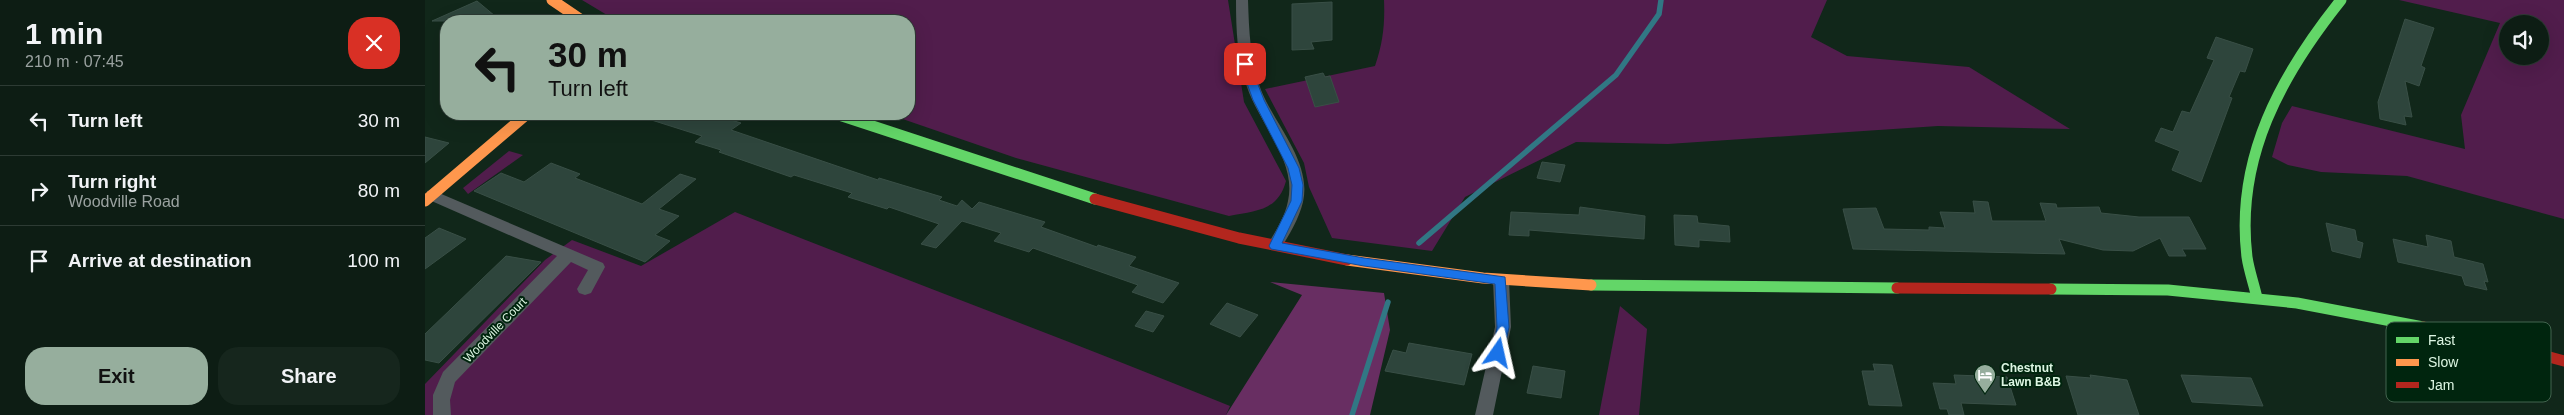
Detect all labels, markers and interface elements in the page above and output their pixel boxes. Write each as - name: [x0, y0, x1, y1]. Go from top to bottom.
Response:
- map controls: [2499, 15, 2549, 65]
- button: sound: [2499, 15, 2549, 65]
- text: 1 min: [25, 17, 103, 50]
- button: close: [348, 17, 400, 69]
- icon: left: [465, 35, 530, 100]
- text: 30 m: [548, 35, 628, 74]
- pin: [1224, 43, 1266, 85]
- icon: arrive: [1231, 50, 1259, 78]
- text: 210 m · 07:45: [25, 53, 124, 70]
- text: Turn left: [548, 76, 628, 101]
- icon: left: [25, 107, 53, 135]
- text: Turn left: [68, 110, 143, 131]
- text: 30 m: [358, 110, 400, 131]
- text: Turn right: [68, 171, 156, 192]
- icon: right: [25, 177, 53, 205]
- text: 80 m: [358, 180, 400, 201]
- text: Woodville Road: [68, 193, 180, 210]
- icon: arrive: [25, 247, 53, 275]
- text: Arrive at destination: [68, 250, 252, 271]
- text: 100 m: [347, 250, 400, 271]
- street label: Woodville Court: [461, 294, 530, 365]
- legend: [2386, 322, 2551, 402]
- position arrow: [1471, 326, 1523, 378]
- text: Fast: [2428, 332, 2455, 348]
- button: Exit: [25, 347, 208, 405]
- button: Share: [218, 347, 400, 405]
- text: Slow: [2428, 354, 2459, 370]
- place label: Chestnut Lawn B&B: [2001, 361, 2061, 389]
- hotel icon: Chestnut Lawn B&B: [1973, 363, 1997, 394]
- text: Jam: [2428, 377, 2454, 393]

